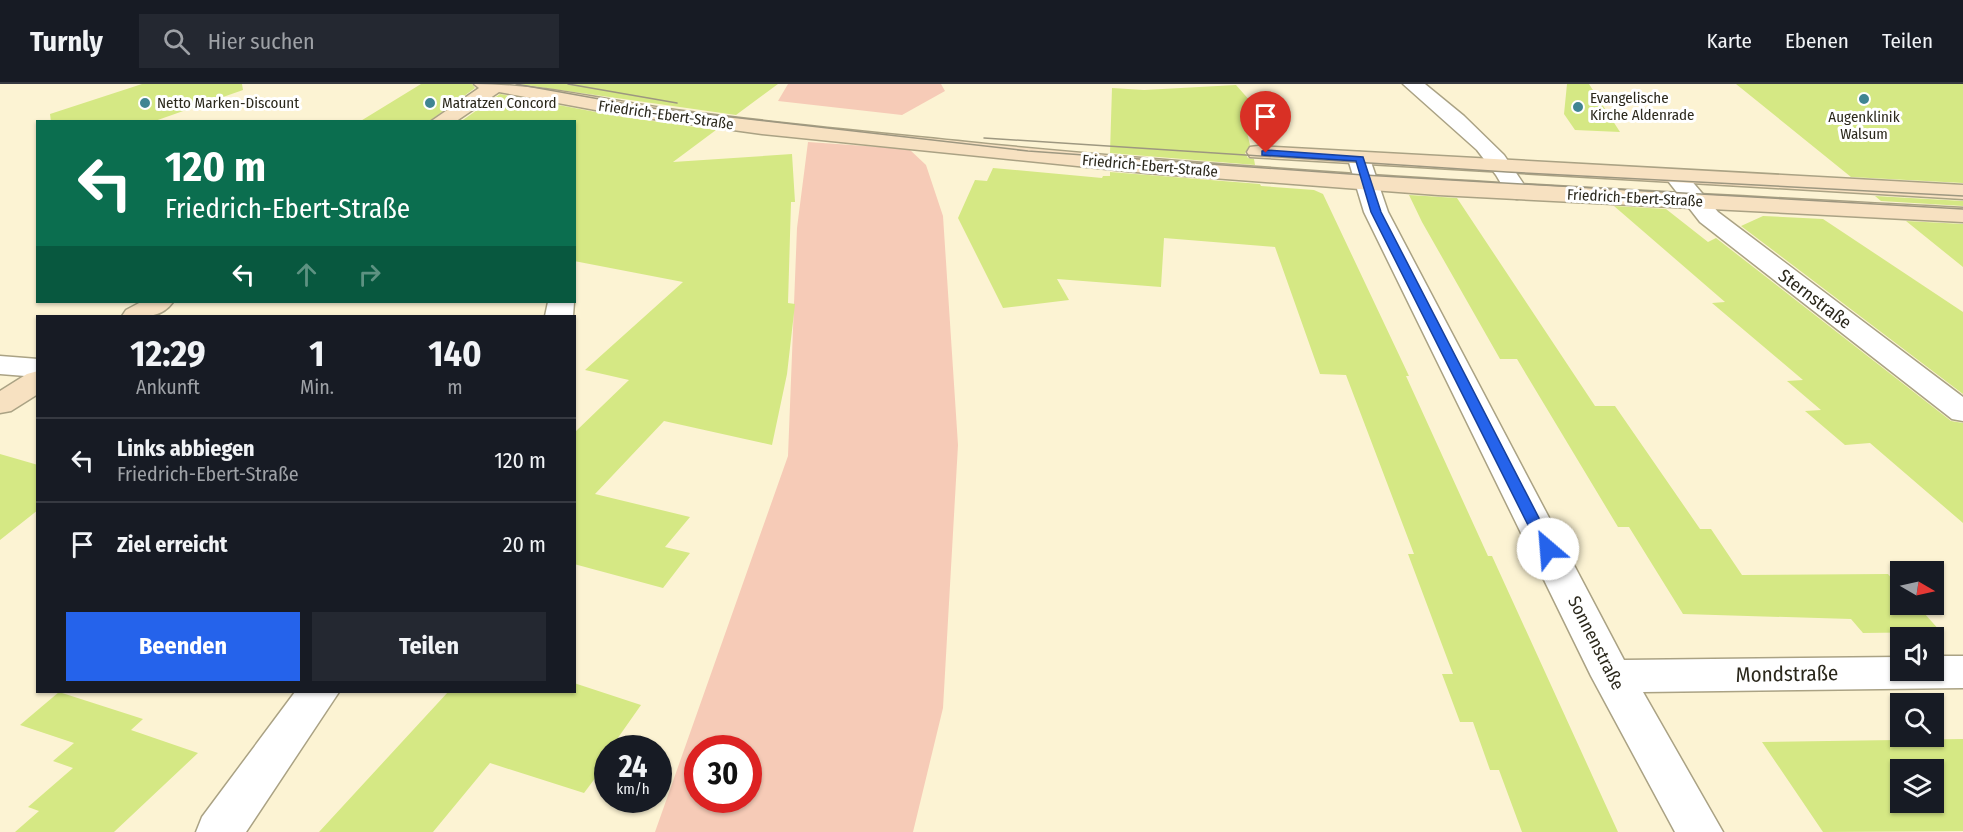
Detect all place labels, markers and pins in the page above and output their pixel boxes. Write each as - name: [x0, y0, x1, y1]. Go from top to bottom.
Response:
- place label: Evangelische Kirche Aldenrade: [1590, 89, 1695, 124]
- pin: [1240, 91, 1291, 153]
- marker: Augenklinik Walsum: [1857, 92, 1871, 106]
- place label: Netto Marken-Discount: [157, 94, 299, 112]
- place label: Matratzen Concord: [442, 94, 557, 112]
- marker: Netto Marken-Discount: [138, 96, 152, 110]
- marker: Matratzen Concord: [423, 96, 437, 110]
- marker: Evangelische Kirche Aldenrade: [1571, 100, 1585, 114]
- place label: Augenklinik Walsum: [1828, 108, 1900, 143]

